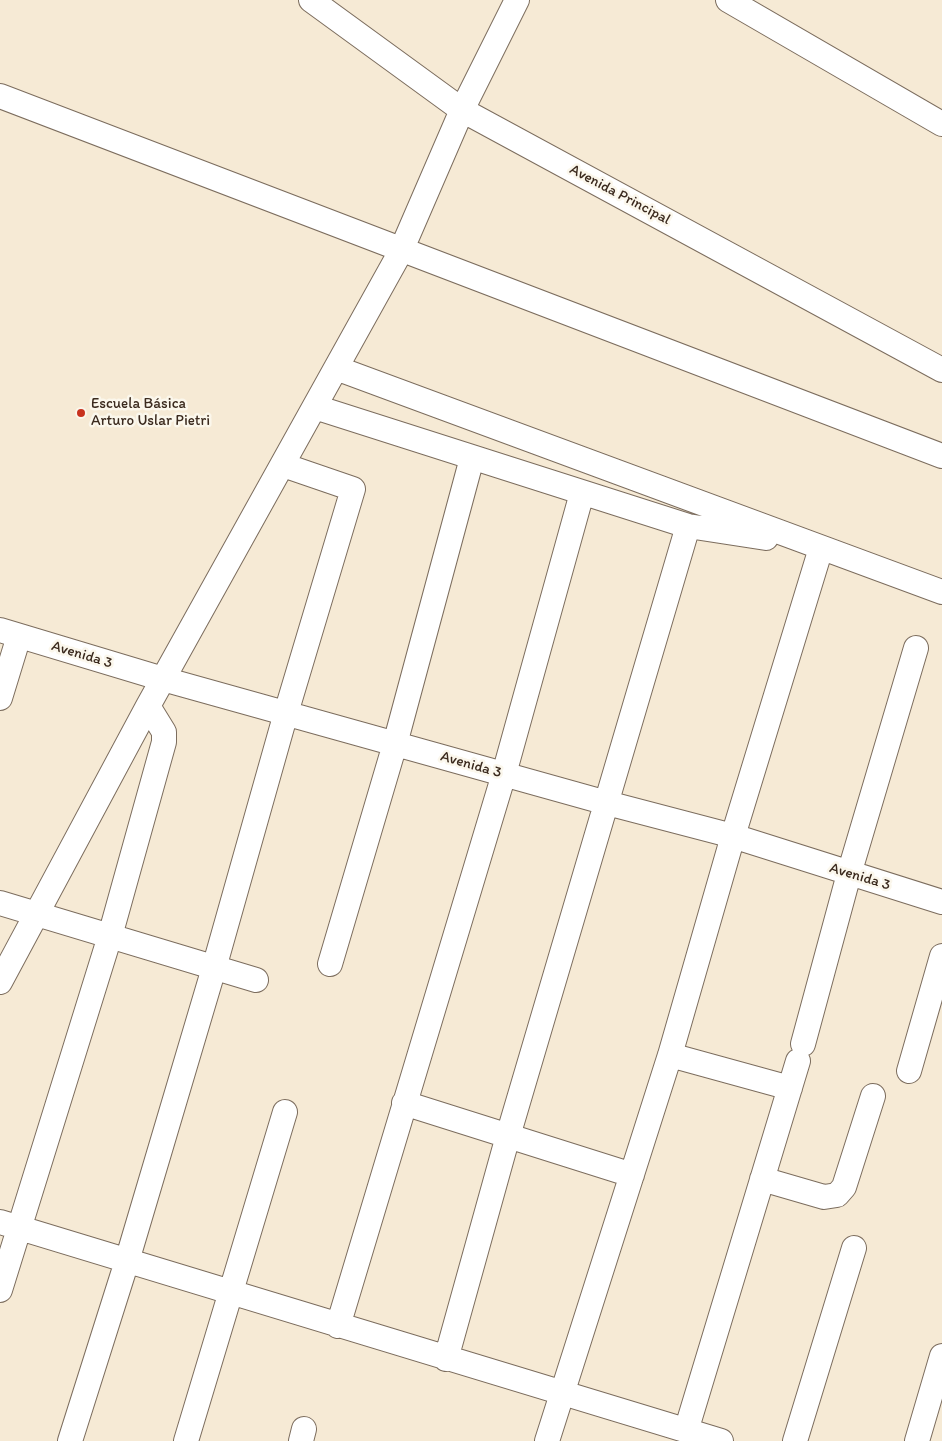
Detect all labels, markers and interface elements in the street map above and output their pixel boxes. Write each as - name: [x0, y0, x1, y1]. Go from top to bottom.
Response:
- street label: Avenida Principal: [566, 161, 674, 229]
- place label: Escuela Básica Arturo Uslar Pietri: [91, 395, 210, 430]
- marker: Escuela Básica Arturo Uslar Pietri: [75, 407, 87, 419]
- street label: Avenida 3: [49, 637, 115, 673]
- street label: Avenida 3: [438, 748, 504, 782]
- street label: Avenida 3: [827, 859, 893, 895]

